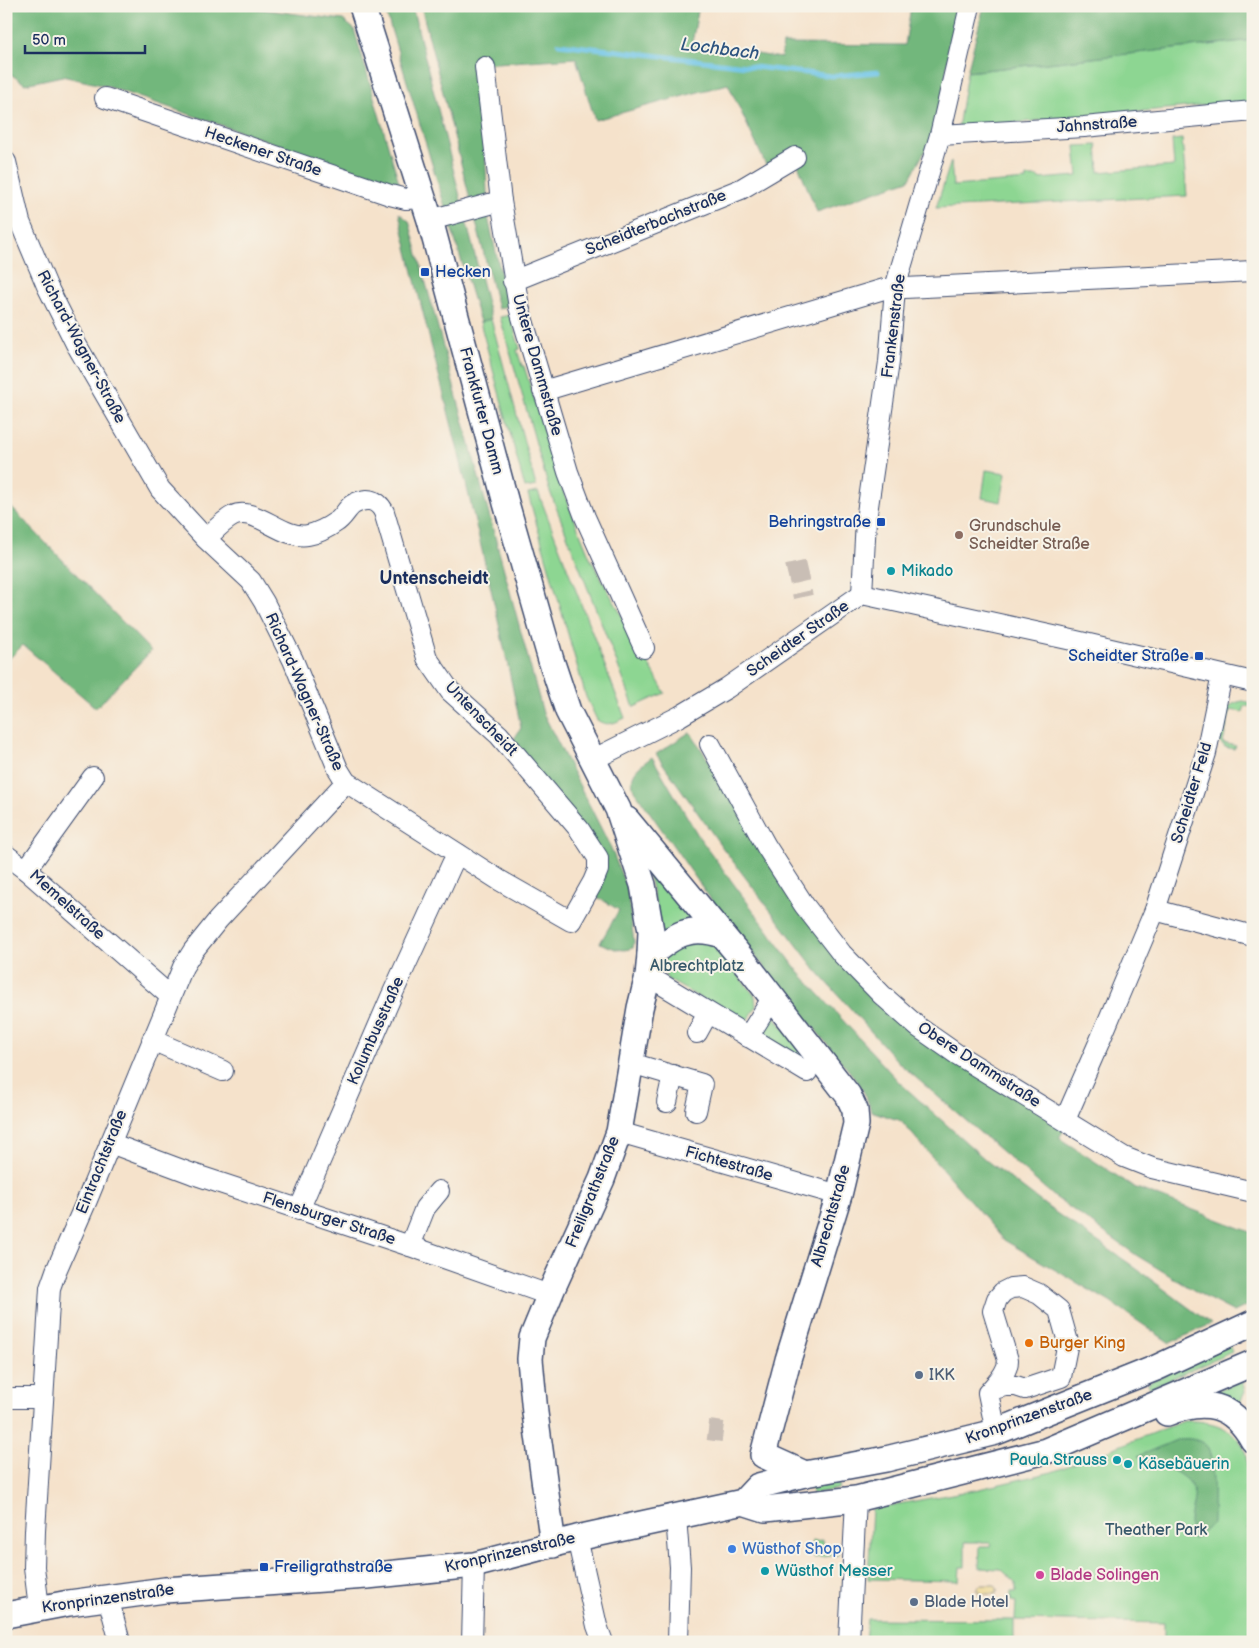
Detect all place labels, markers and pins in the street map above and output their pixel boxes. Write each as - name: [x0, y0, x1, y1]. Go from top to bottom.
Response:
- place label: Hecken: [435, 263, 491, 282]
- marker: Hecken: [419, 266, 431, 278]
- place label: Behringstraße: [768, 513, 872, 532]
- marker: Behringstraße: [875, 516, 887, 528]
- place label: Grundschule Scheidter Straße: [969, 517, 1090, 554]
- marker: Grundschule Scheidter Straße: [953, 529, 965, 541]
- place label: Mikado: [901, 562, 953, 581]
- marker: Mikado: [885, 565, 897, 577]
- place label: Scheidter Straße: [1068, 647, 1190, 666]
- marker: Scheidter Straße: [1193, 650, 1205, 662]
- place label: Burger King: [1039, 1334, 1126, 1353]
- marker: Burger King: [1023, 1337, 1035, 1349]
- place label: IKK: [929, 1366, 955, 1385]
- marker: IKK: [913, 1369, 925, 1381]
- place label: Paula Strauss: [1009, 1451, 1107, 1470]
- marker: Paula Strauss: [1111, 1454, 1123, 1466]
- place label: Käsebäuerin: [1138, 1455, 1230, 1474]
- marker: Käsebäuerin: [1122, 1458, 1134, 1470]
- place label: Wüsthof Shop: [742, 1540, 842, 1559]
- marker: Wüsthof Shop: [726, 1543, 738, 1555]
- place label: Freiligrathstraße: [274, 1558, 393, 1577]
- marker: Freiligrathstraße: [258, 1561, 270, 1573]
- place label: Wüsthof Messer: [775, 1562, 893, 1581]
- marker: Wüsthof Messer: [759, 1565, 771, 1577]
- place label: Blade Solingen: [1050, 1566, 1159, 1585]
- marker: Blade Solingen: [1034, 1569, 1046, 1581]
- place label: Blade Hotel: [924, 1593, 1009, 1612]
- marker: Blade Hotel: [908, 1596, 920, 1608]

